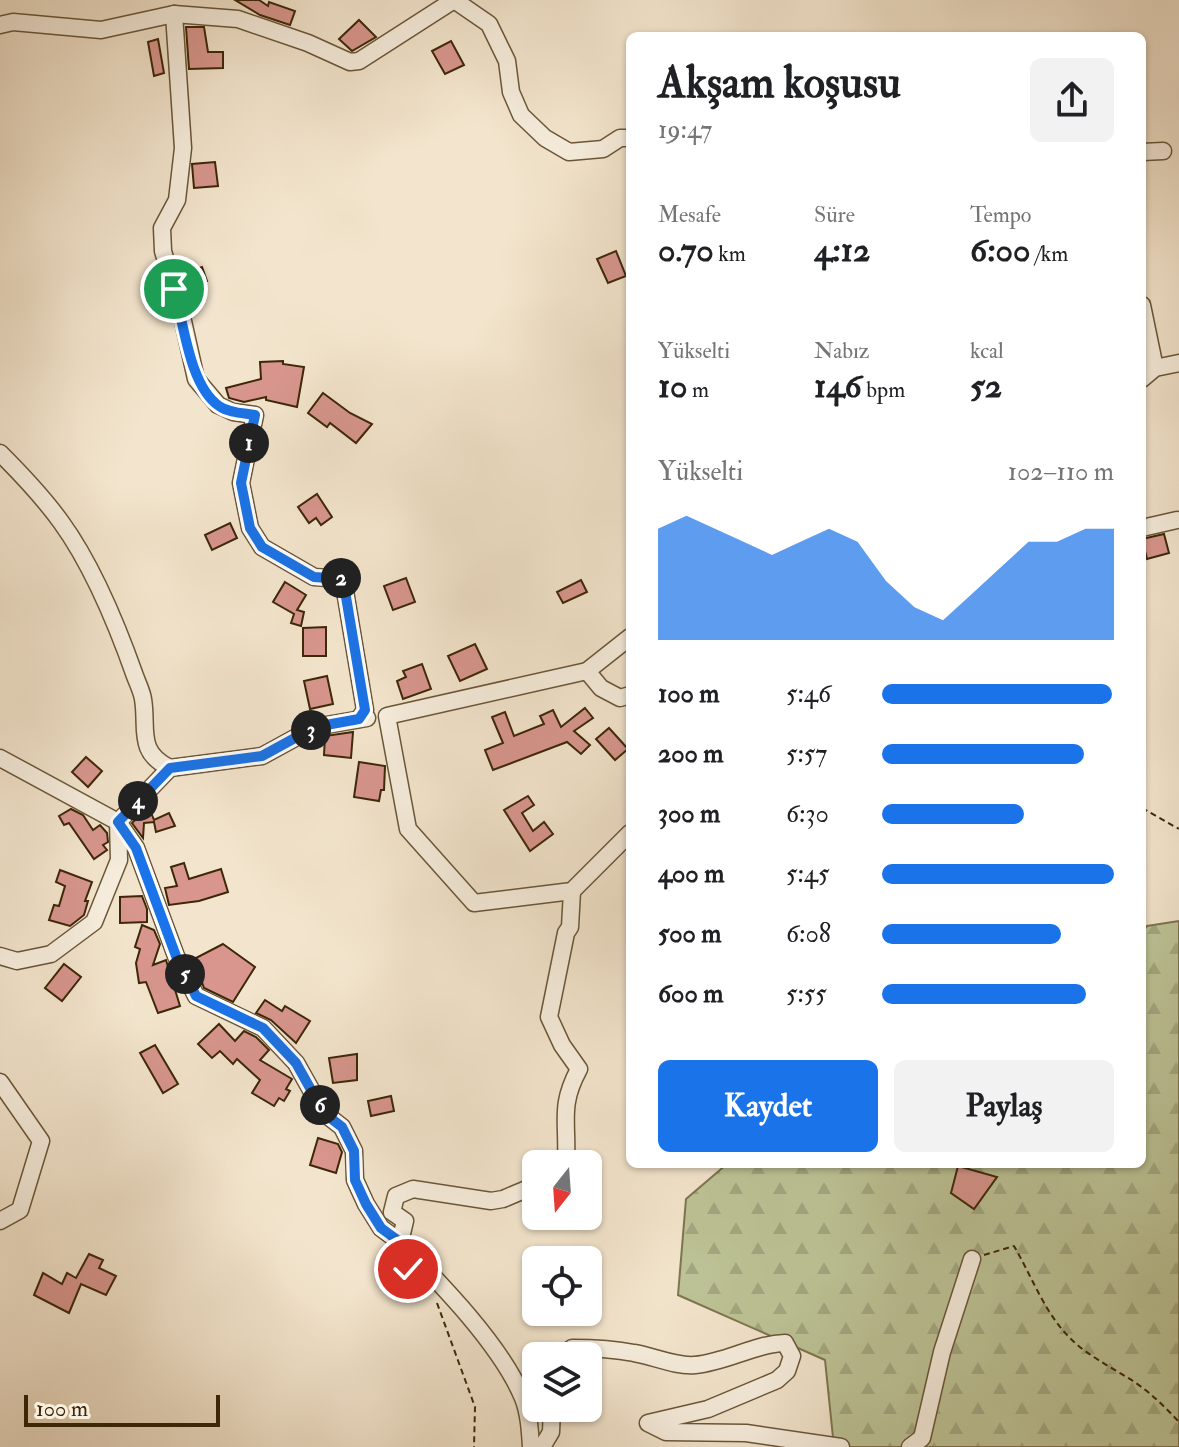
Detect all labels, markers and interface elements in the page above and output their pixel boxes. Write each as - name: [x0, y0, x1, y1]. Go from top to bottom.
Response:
- text: Akşam koşusu: [658, 56, 901, 111]
- button: share: [1030, 58, 1114, 142]
- text: 19:47: [658, 114, 712, 146]
- text: Mesafe: [658, 201, 721, 229]
- text: Süre: [814, 201, 855, 229]
- text: Tempo: [970, 201, 1031, 229]
- text: 0.70: [658, 229, 714, 272]
- text: 4:12: [814, 229, 870, 272]
- text: 6:00: [970, 229, 1030, 272]
- text: km: [714, 240, 746, 268]
- text: /km: [1030, 240, 1068, 268]
- pin: [140, 255, 208, 323]
- icon: arrive: [152, 267, 196, 311]
- text: Yükselti: [658, 337, 730, 365]
- text: Nabız: [814, 337, 870, 365]
- text: kcal: [970, 337, 1004, 365]
- text: 10: [658, 365, 687, 408]
- text: 146: [814, 365, 862, 408]
- text: 52: [970, 365, 1002, 408]
- text: m: [687, 376, 709, 404]
- text: bpm: [862, 376, 905, 404]
- pin: 1: [229, 423, 269, 463]
- text: 1: [245, 429, 253, 457]
- text: Yükselti: [658, 456, 743, 488]
- text: 102–110 m: [1008, 456, 1114, 488]
- pin: 2: [321, 558, 361, 598]
- text: 2: [335, 564, 347, 592]
- text: 100 m: [658, 678, 719, 710]
- text: 5:46: [786, 678, 831, 710]
- pin: 3: [291, 710, 331, 750]
- text: 3: [307, 716, 315, 744]
- text: 200 m: [658, 738, 723, 770]
- text: 5:57: [786, 738, 827, 770]
- pin: 4: [118, 781, 158, 821]
- text: 4: [132, 787, 144, 815]
- text: 300 m: [658, 798, 720, 830]
- text: 6:30: [786, 798, 829, 830]
- text: 400 m: [658, 858, 724, 890]
- text: 5:45: [786, 858, 829, 890]
- text: 500 m: [658, 918, 722, 950]
- text: 6:08: [786, 918, 831, 950]
- pin: 5: [165, 954, 205, 994]
- text: 5: [180, 960, 190, 988]
- text: 600 m: [658, 978, 723, 1010]
- text: 5:55: [786, 978, 827, 1010]
- button: Kaydet: [658, 1060, 878, 1152]
- button: Paylaş: [894, 1060, 1114, 1152]
- pin: 6: [300, 1085, 340, 1125]
- text: 6: [314, 1091, 326, 1119]
- north arrow: [522, 1150, 602, 1230]
- map controls: [522, 1150, 602, 1422]
- pin: [374, 1235, 442, 1303]
- button: locate: [522, 1246, 602, 1326]
- icon: check: [386, 1247, 430, 1291]
- button: layers: [522, 1342, 602, 1422]
- scale bar: [24, 1391, 220, 1427]
- text: 100 m: [36, 1395, 88, 1423]

